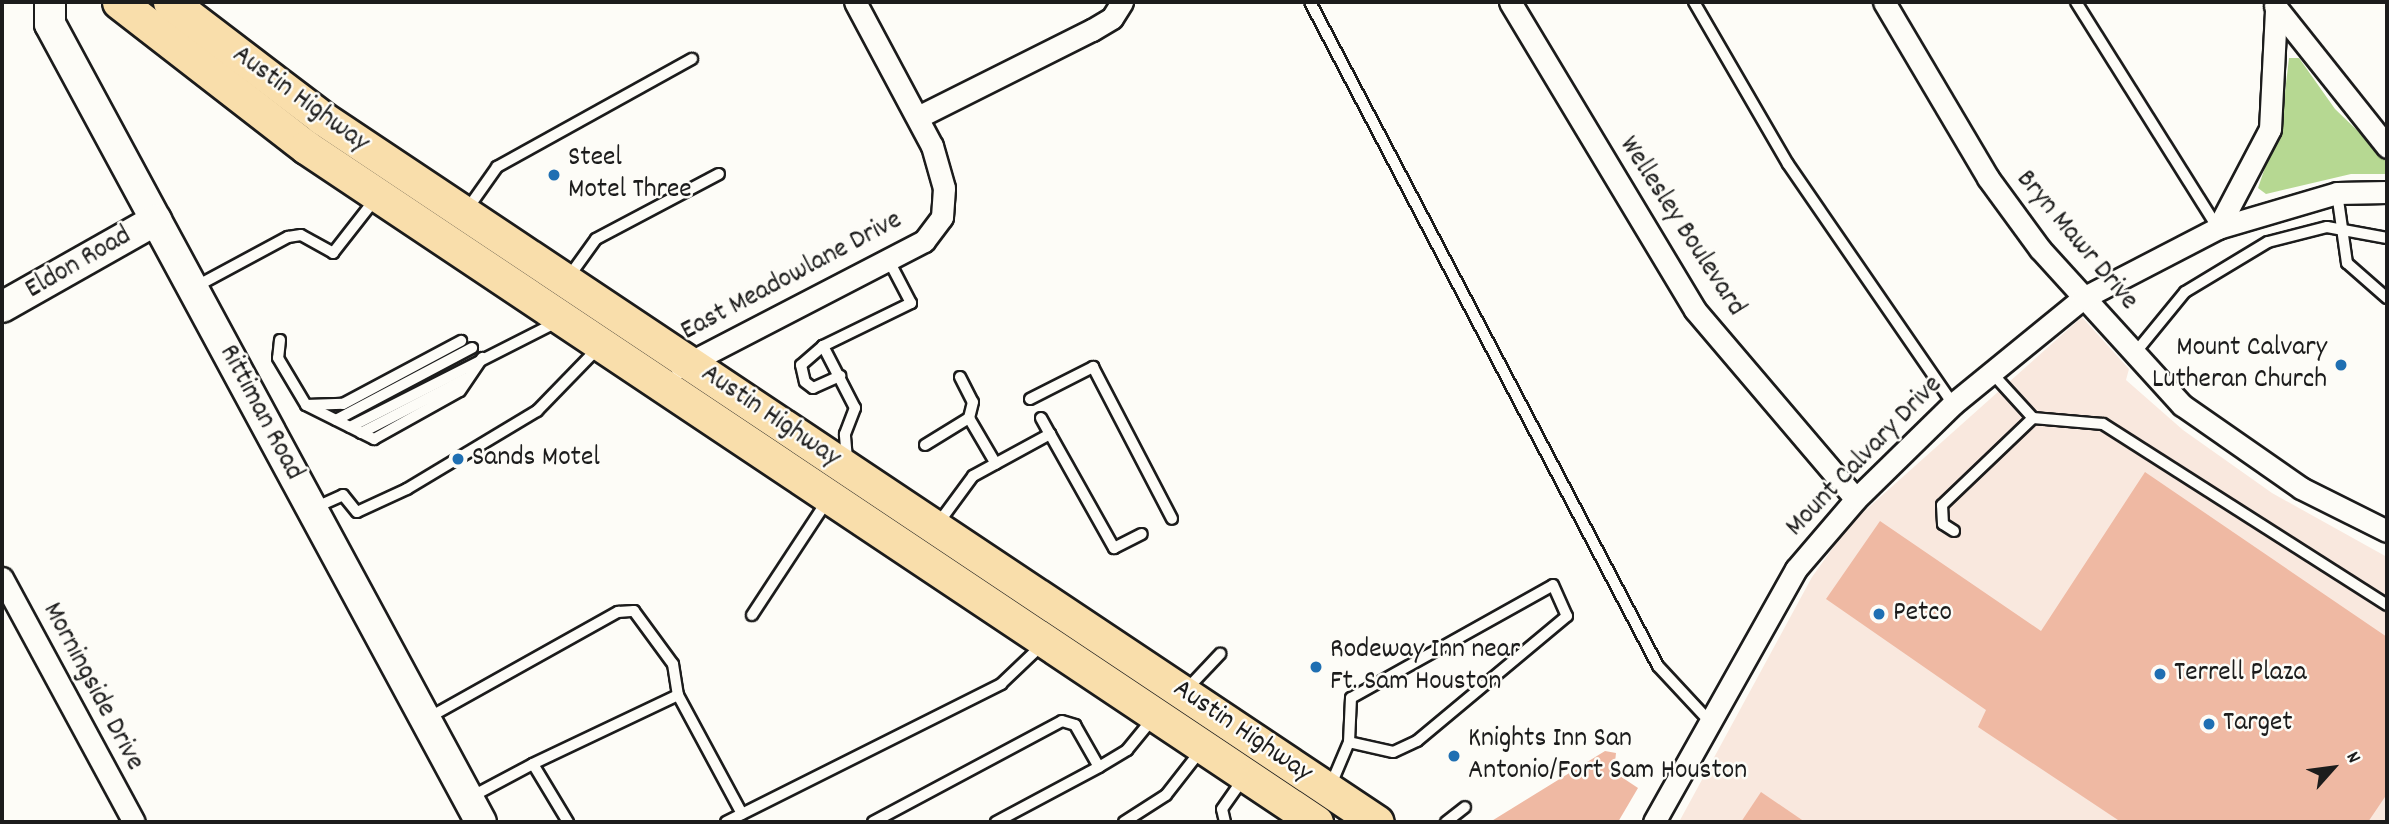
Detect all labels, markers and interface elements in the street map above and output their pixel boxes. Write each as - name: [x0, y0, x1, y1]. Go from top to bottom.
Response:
- street label: Austin Highway: [225, 39, 375, 161]
- street label: Wellesley Boulevard: [1610, 131, 1752, 323]
- place label: Steel Motel Three: [568, 142, 692, 208]
- street label: Bryn Mawr Drive: [2008, 164, 2144, 318]
- marker: Steel Motel Three: [546, 167, 562, 183]
- street label: East Meadowlane Drive: [676, 205, 908, 349]
- street label: Eldon Road: [20, 220, 138, 308]
- place label: Mount Calvary Lutheran Church: [2152, 332, 2327, 398]
- street label: Rittiman Road: [210, 339, 310, 487]
- marker: Mount Calvary Lutheran Church: [2333, 357, 2349, 373]
- street label: Austin Highway: [694, 358, 846, 476]
- street label: Mount Calvary Drive: [1780, 369, 1950, 545]
- place label: Sands Motel: [472, 442, 600, 476]
- marker: Sands Motel: [450, 451, 466, 467]
- street label: Morningside Drive: [34, 597, 150, 777]
- place label: Petco: [1893, 597, 1952, 631]
- marker: Petco: [1871, 606, 1887, 622]
- place label: Rodeway Inn near Ft. Sam Houston: [1330, 634, 1520, 700]
- place label: Terrell Plaza: [2174, 657, 2307, 691]
- marker: Rodeway Inn near Ft. Sam Houston: [1308, 659, 1324, 675]
- marker: Terrell Plaza: [2152, 666, 2168, 682]
- street label: Austin Highway: [1166, 673, 1318, 791]
- place label: Target: [2223, 707, 2293, 741]
- marker: Target: [2201, 716, 2217, 732]
- place label: Knights Inn San Antonio/Fort Sam Houston: [1468, 723, 1747, 789]
- north arrow: [2298, 733, 2368, 803]
- text: N: [2338, 747, 2366, 768]
- marker: Knights Inn San Antonio/Fort Sam Houston: [1446, 748, 1462, 764]

